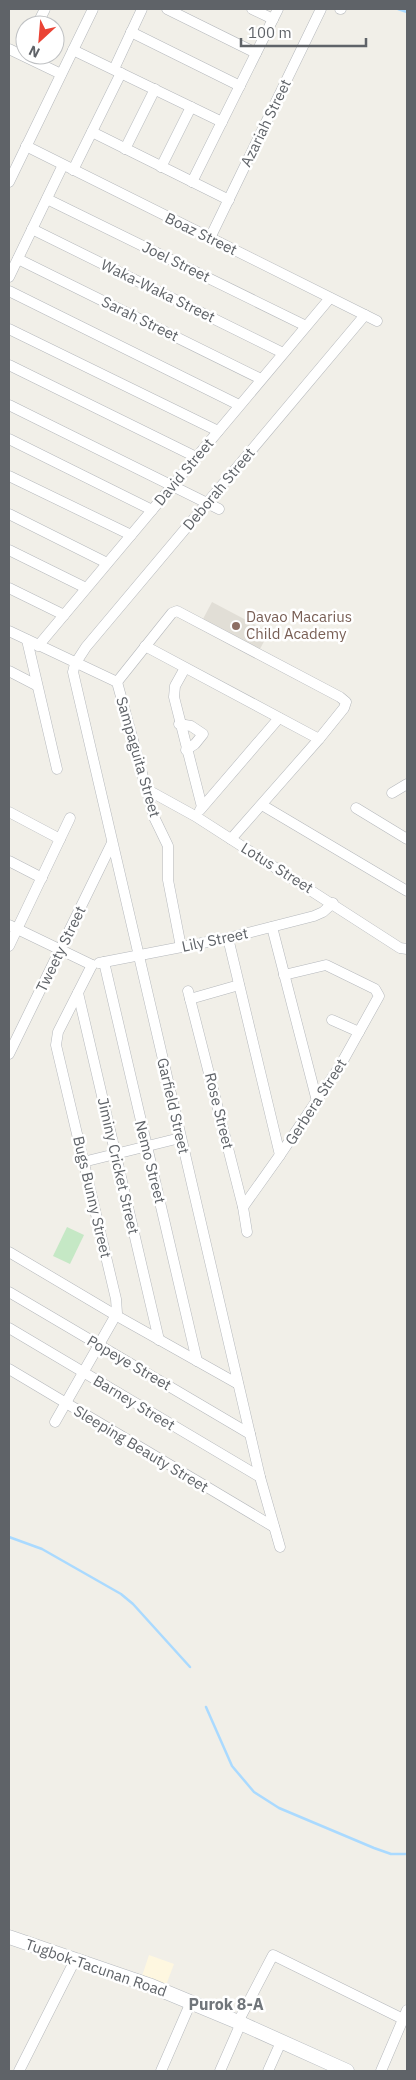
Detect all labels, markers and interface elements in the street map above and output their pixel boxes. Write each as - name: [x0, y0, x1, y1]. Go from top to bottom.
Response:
- north arrow: [15, 15, 65, 65]
- scale bar: [241, 15, 366, 47]
- text: 100 m: [248, 23, 292, 42]
- text: N: [26, 41, 43, 62]
- street label: Azariah Street: [236, 76, 295, 170]
- street label: Boaz Street: [162, 208, 240, 259]
- street label: Joel Street: [139, 237, 213, 286]
- street label: Waka-Waka Street: [98, 255, 218, 326]
- street label: Sarah Street: [99, 292, 182, 345]
- street label: David Street: [150, 434, 217, 509]
- street label: Deborah Street: [179, 443, 259, 534]
- place label: Davao Macarius Child Academy: [246, 607, 352, 643]
- marker: Davao Macarius Child Academy: [230, 620, 242, 632]
- street label: Sampaguita Street: [112, 694, 165, 819]
- street label: Lotus Street: [238, 838, 317, 897]
- street label: Tweety Street: [32, 903, 90, 995]
- street label: Lily Street: [180, 923, 250, 956]
- street label: Gerbera Street: [281, 1055, 351, 1149]
- street label: Garfield Street: [153, 1056, 194, 1156]
- street label: Rose Street: [201, 1071, 238, 1151]
- street label: Jiminy Cricket Street: [94, 1096, 143, 1236]
- street label: Nemo Street: [131, 1118, 170, 1205]
- street label: Bugs Bunny Street: [69, 1134, 116, 1260]
- street label: Popeye Street: [84, 1331, 175, 1394]
- street label: Barney Street: [90, 1371, 179, 1434]
- street label: Sleeping Beauty Street: [70, 1401, 212, 1496]
- street label: Tugbok-Tacunan Road: [23, 1934, 169, 2001]
- district label: Purok 8-A: [188, 1994, 264, 2014]

